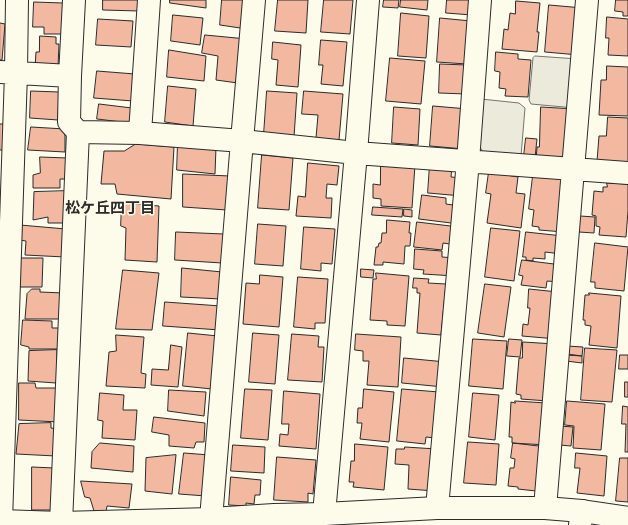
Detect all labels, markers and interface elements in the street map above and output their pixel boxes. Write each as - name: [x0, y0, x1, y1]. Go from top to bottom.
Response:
- district label: 松ケ丘四丁目: [65, 199, 155, 217]

